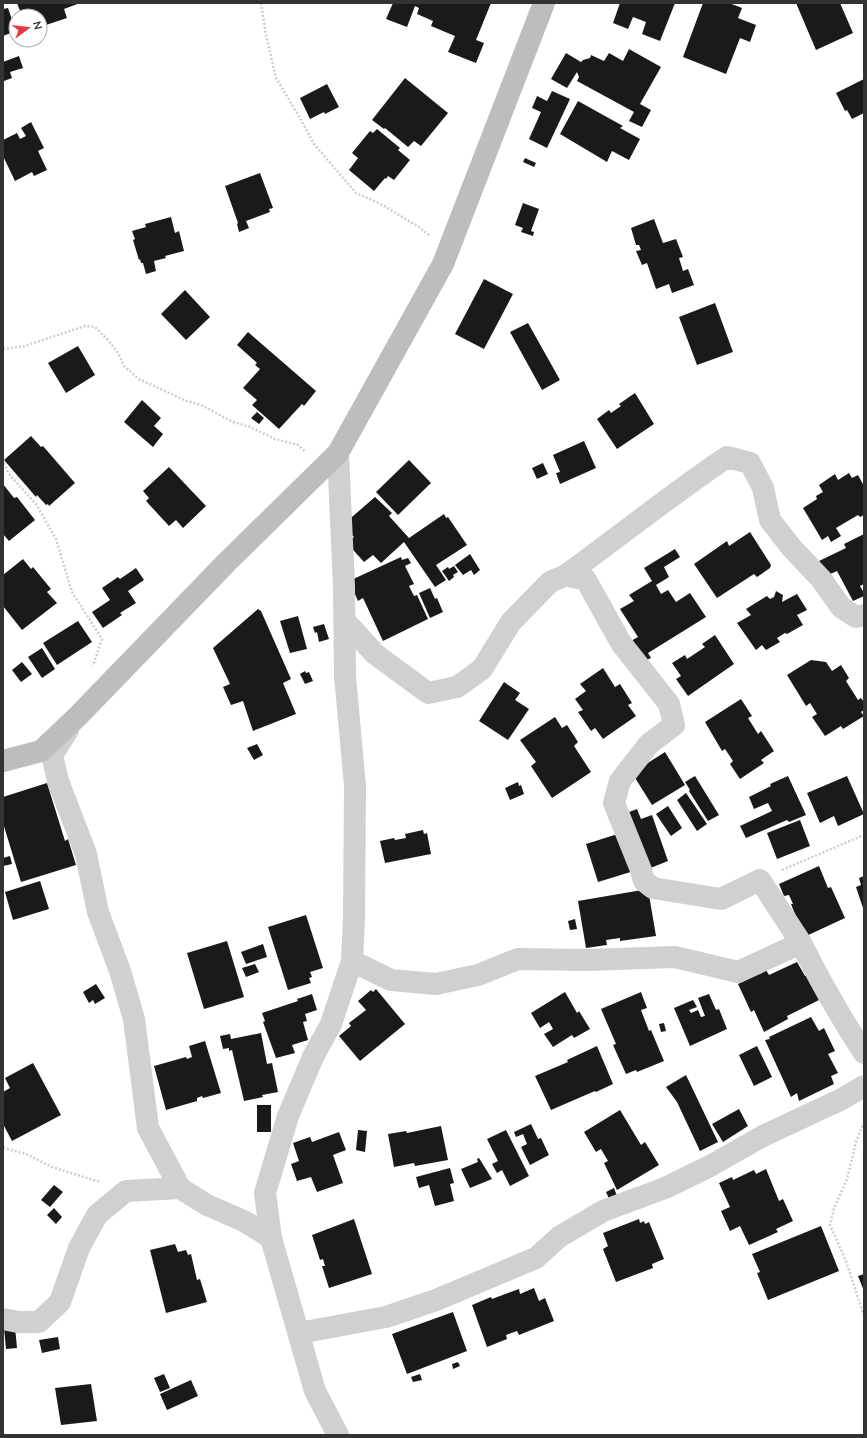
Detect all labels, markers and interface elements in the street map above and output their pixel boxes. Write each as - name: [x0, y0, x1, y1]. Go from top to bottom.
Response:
- north arrow: [8, 8, 48, 48]
- text: N: [29, 20, 45, 31]

